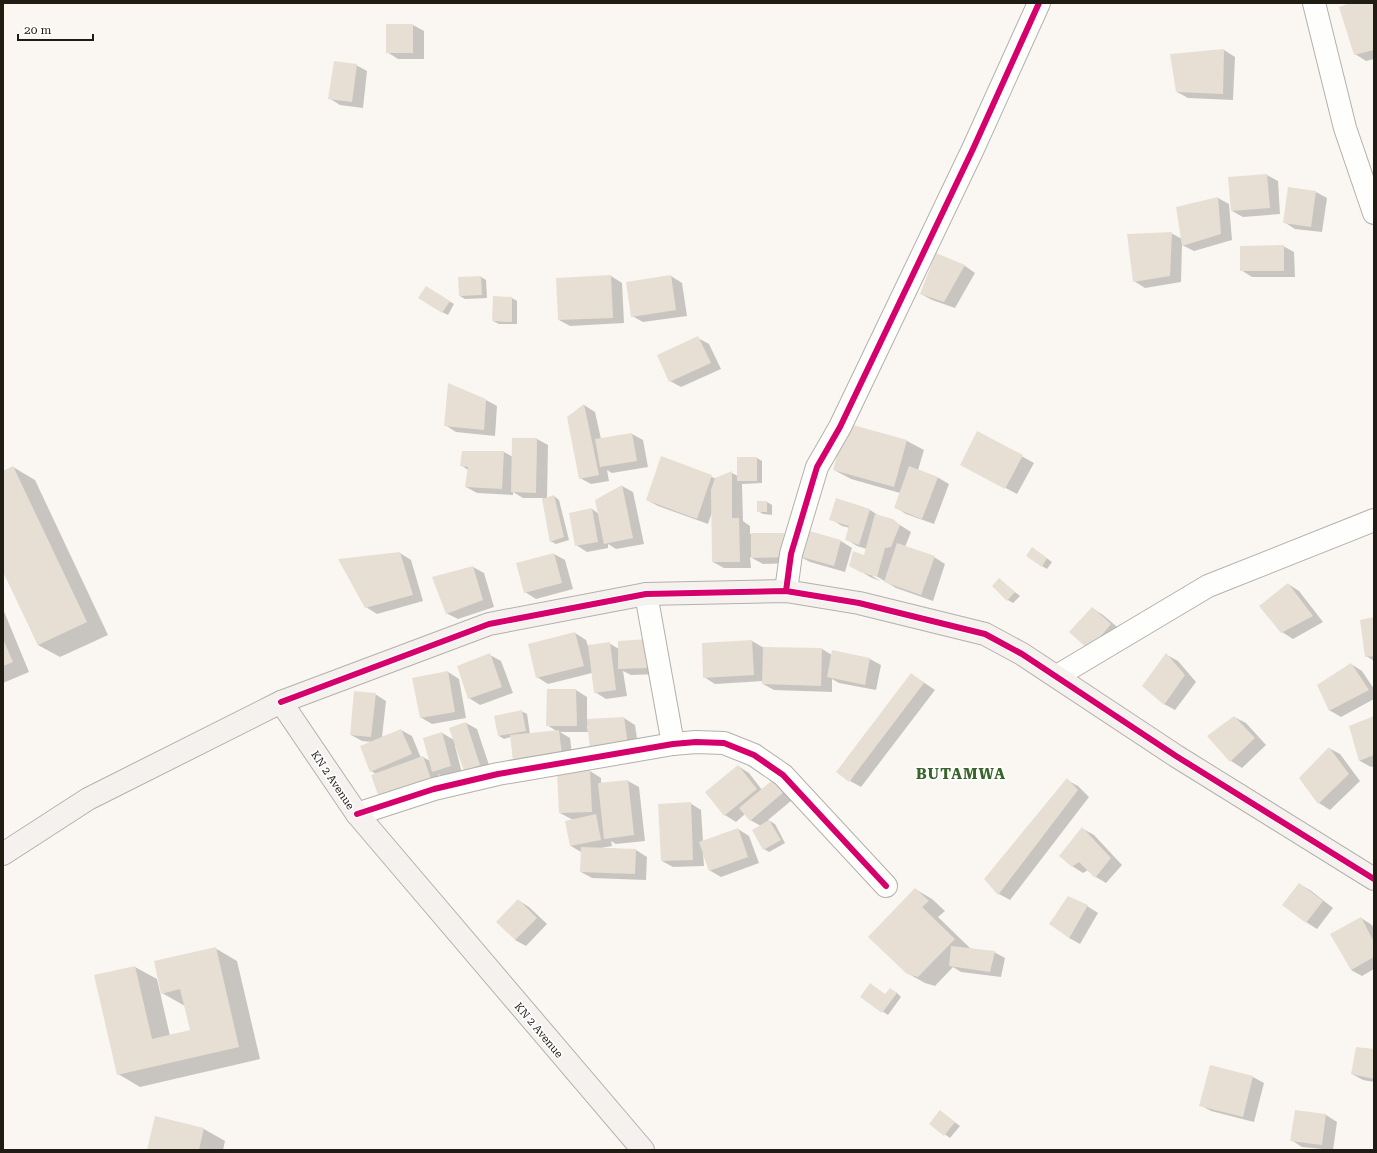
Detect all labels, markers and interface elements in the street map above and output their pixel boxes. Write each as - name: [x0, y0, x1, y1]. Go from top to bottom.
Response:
- scale bar: [18, 16, 93, 42]
- text: 20 m: [24, 23, 51, 37]
- street label: KN 2 Avenue: [308, 748, 357, 812]
- district label: BUTAMWA: [916, 765, 1006, 783]
- street label: KN 2 Avenue: [512, 1000, 565, 1061]

